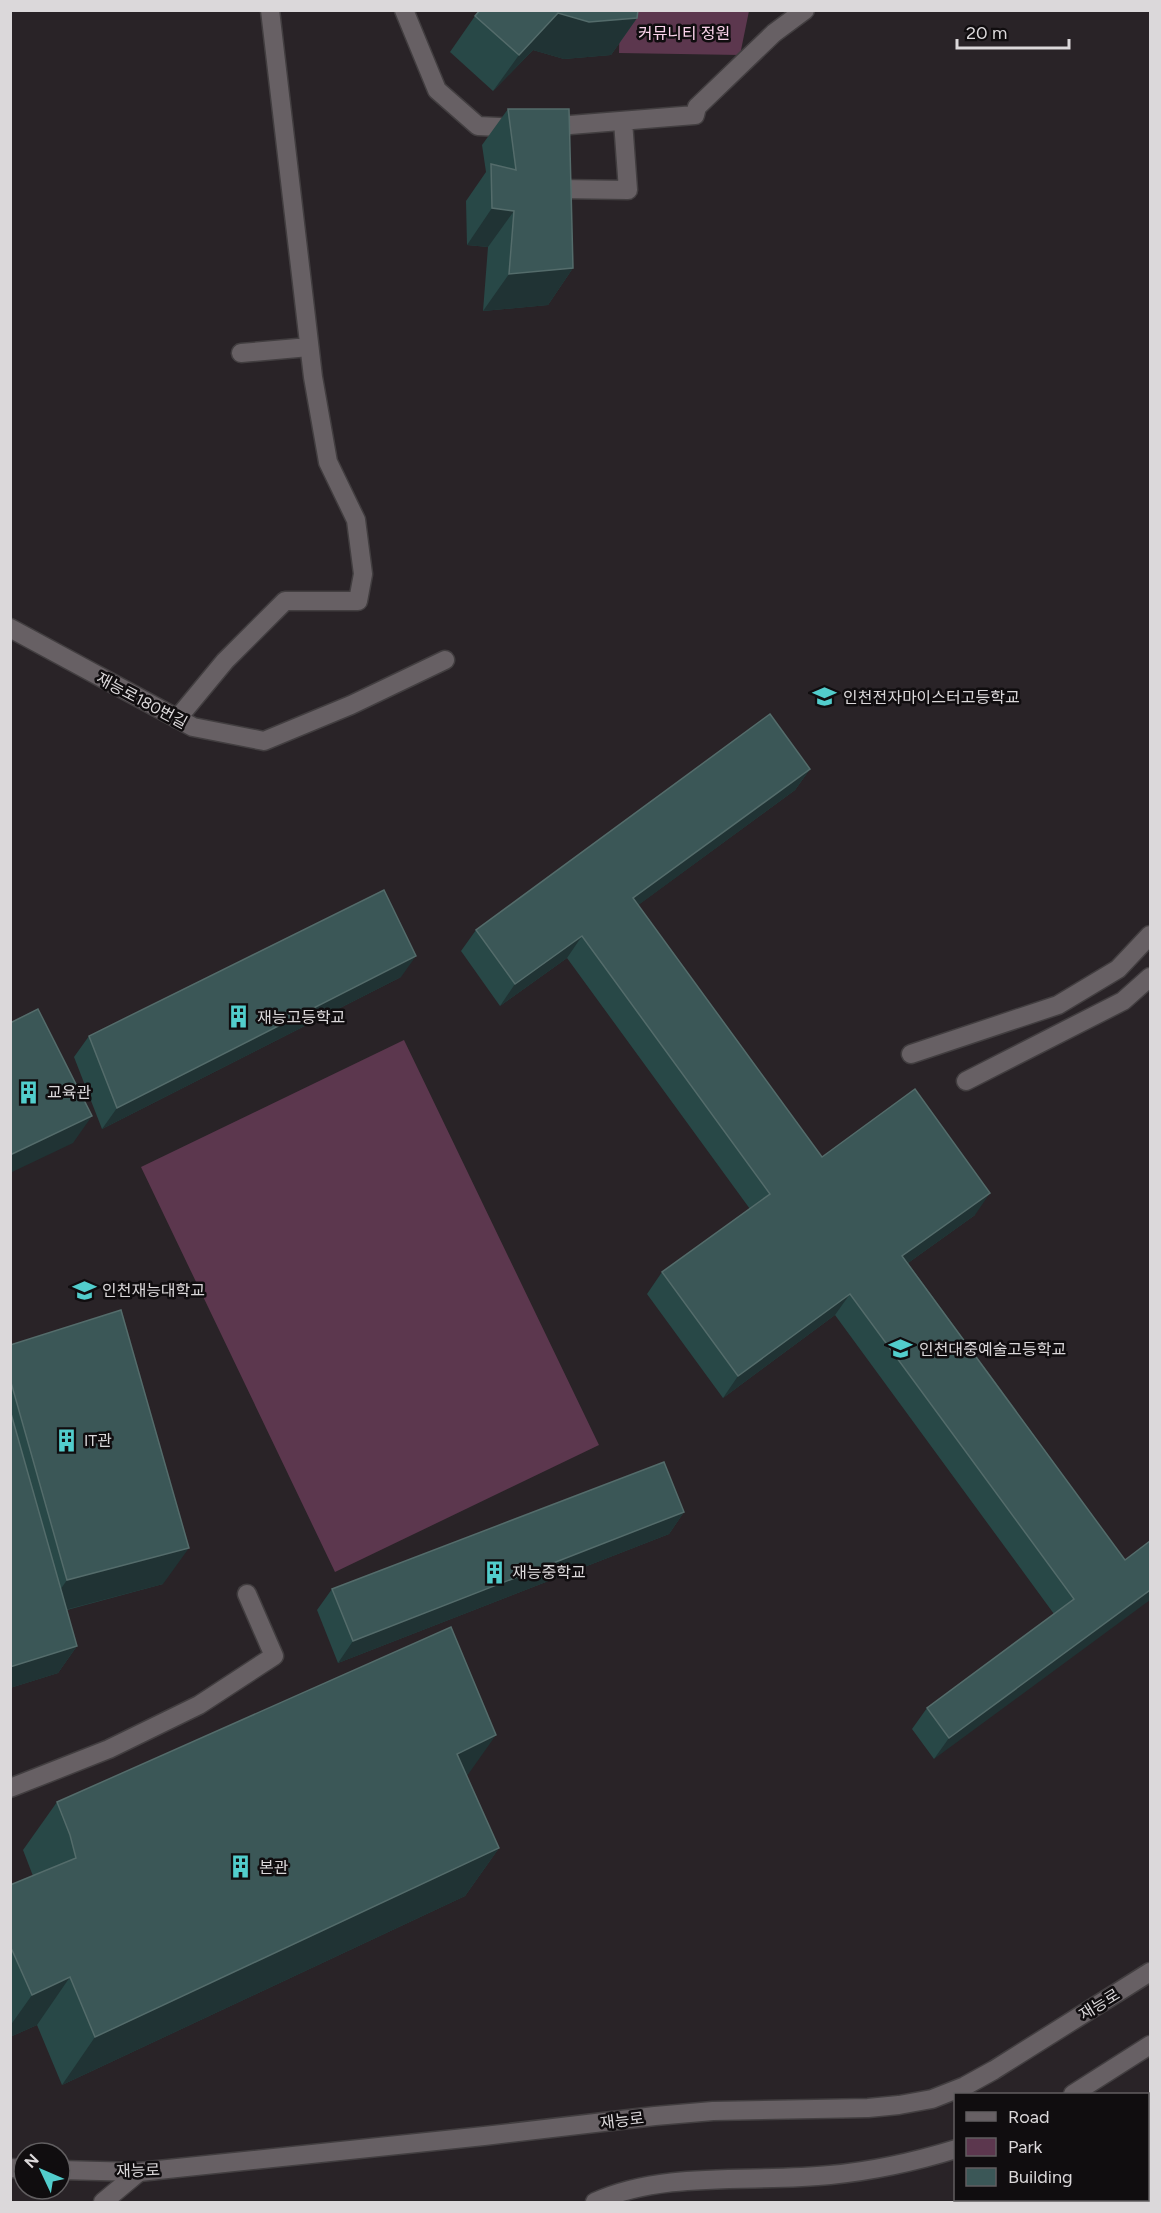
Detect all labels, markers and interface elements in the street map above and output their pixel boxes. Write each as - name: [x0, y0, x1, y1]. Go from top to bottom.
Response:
- scale bar: [957, 12, 1070, 50]
- text: 20 m: [966, 22, 1007, 44]
- park label: 커뮤니티 정원: [638, 24, 730, 43]
- street label: 재능로180번길: [93, 669, 191, 732]
- school or university icon: 인천전자마이스터고등학교: [812, 684, 838, 710]
- place label: 인천전자마이스터고등학교: [843, 688, 1020, 707]
- building icon: 재능고등학교: [226, 1004, 252, 1030]
- place label: 재능고등학교: [257, 1008, 345, 1027]
- building icon: 교육관: [16, 1079, 42, 1105]
- place label: 교육관: [47, 1083, 91, 1102]
- school or university icon: 인천재능대학교: [71, 1277, 97, 1303]
- place label: 인천재능대학교: [102, 1281, 205, 1300]
- school or university icon: 인천대중예술고등학교: [888, 1336, 914, 1362]
- place label: 인천대중예술고등학교: [919, 1340, 1066, 1359]
- building icon: IT관: [53, 1427, 79, 1453]
- place label: IT관: [84, 1431, 112, 1450]
- building icon: 재능중학교: [481, 1559, 507, 1585]
- place label: 재능중학교: [512, 1563, 586, 1582]
- building icon: 본관: [228, 1854, 254, 1880]
- place label: 본관: [259, 1858, 289, 1877]
- street label: 재능로: [1076, 1985, 1123, 2024]
- legend: [954, 2093, 1149, 2201]
- text: Road: [1008, 2106, 1049, 2128]
- street label: 재능로: [599, 2108, 645, 2133]
- text: Park: [1008, 2136, 1043, 2158]
- north arrow: [12, 2141, 72, 2201]
- text: N: [20, 2150, 43, 2172]
- street label: 재능로: [116, 2160, 161, 2181]
- text: Building: [1008, 2166, 1073, 2188]

